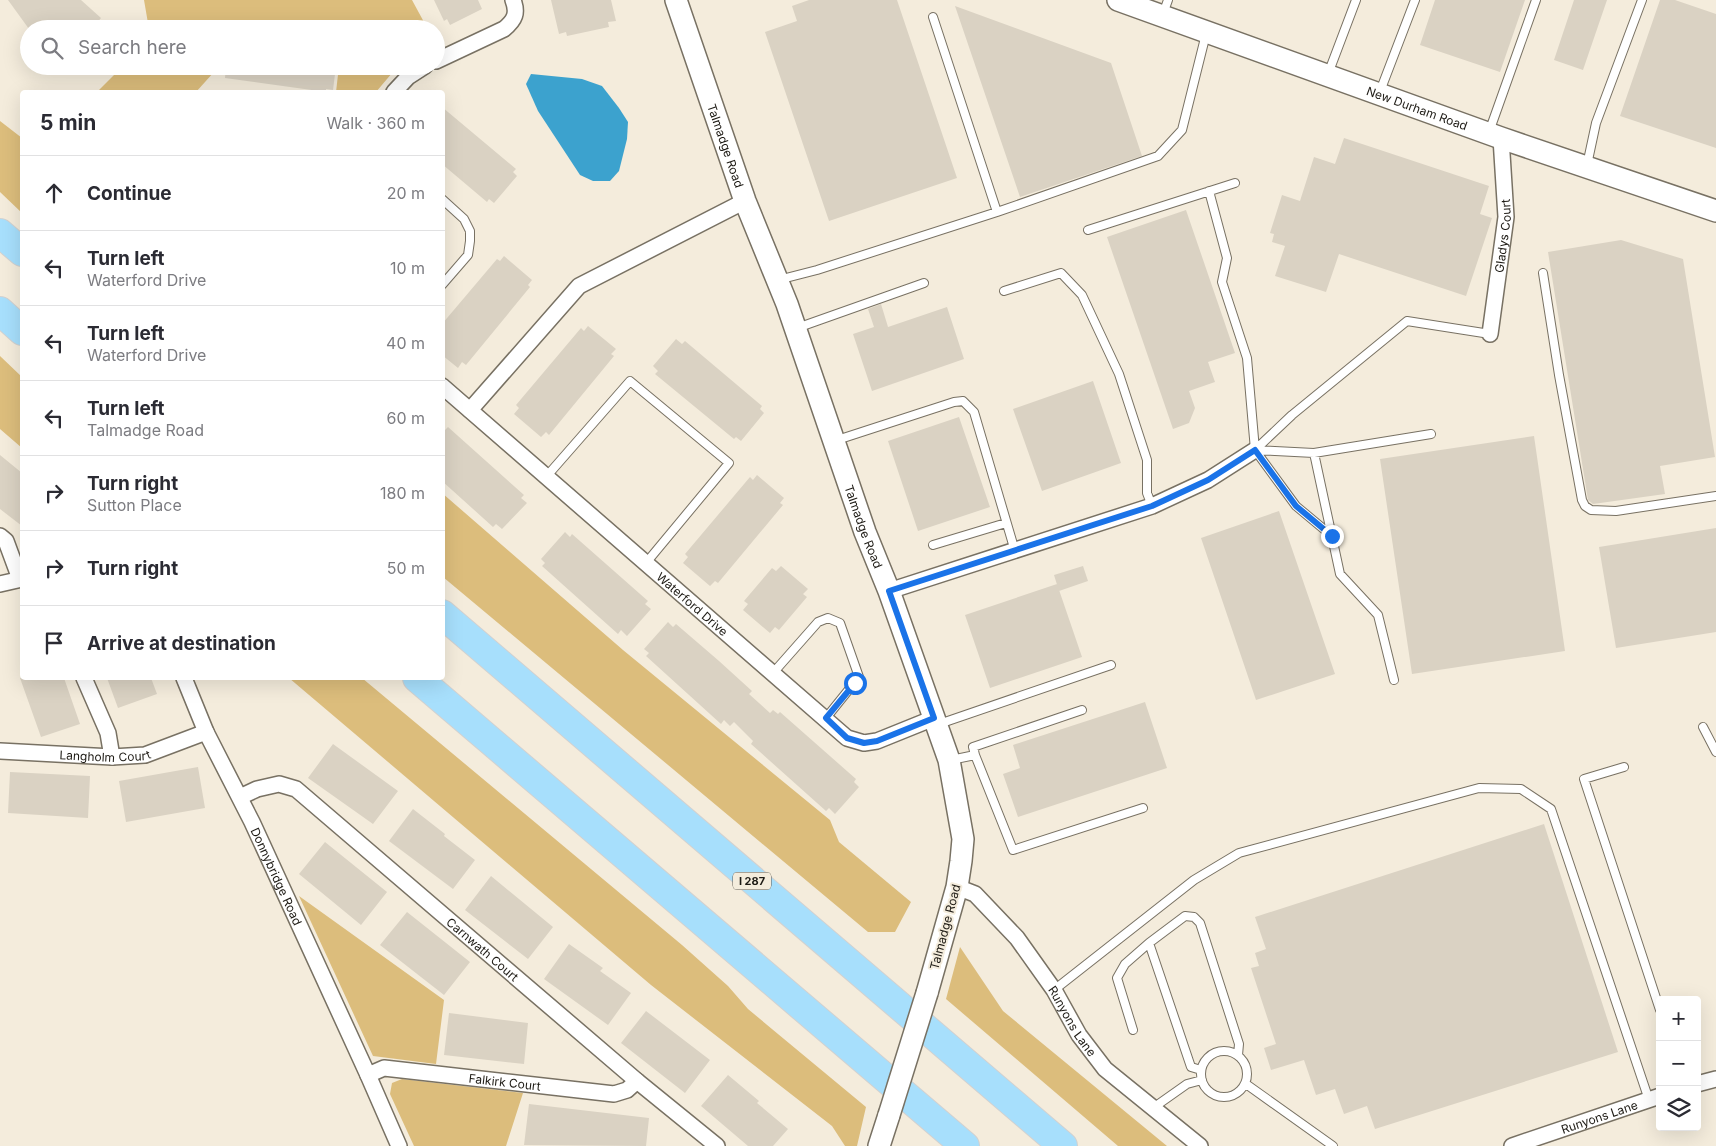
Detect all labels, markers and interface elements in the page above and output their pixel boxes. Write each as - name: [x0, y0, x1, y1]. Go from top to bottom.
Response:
- search box: [20, 20, 445, 75]
- icon: search: [38, 34, 66, 62]
- text: Search here: [78, 36, 187, 59]
- street label: New Durham Road: [1365, 83, 1470, 133]
- street label: Talmadge Road: [705, 102, 747, 190]
- text: 5 min: [40, 110, 96, 135]
- text: Walk · 360 m: [326, 113, 425, 133]
- icon: ahead: [40, 179, 68, 207]
- text: Continue: [87, 182, 172, 205]
- text: 20 m: [387, 183, 425, 203]
- street label: Gladys Court: [1491, 198, 1514, 274]
- text: Turn left: [87, 247, 165, 270]
- icon: left: [40, 254, 68, 282]
- text: 10 m: [390, 258, 425, 278]
- text: Waterford Drive: [87, 270, 206, 290]
- text: Turn left: [87, 322, 165, 345]
- icon: left: [40, 329, 68, 357]
- text: 40 m: [386, 333, 425, 353]
- text: Waterford Drive: [87, 345, 206, 365]
- text: Turn left: [87, 397, 165, 420]
- icon: left: [40, 404, 68, 432]
- text: 60 m: [386, 408, 425, 428]
- text: Talmadge Road: [87, 420, 204, 440]
- text: Turn right: [87, 472, 178, 495]
- icon: right: [40, 479, 68, 507]
- text: 180 m: [380, 483, 425, 503]
- street label: Talmadge Road: [842, 483, 886, 570]
- text: Sutton Place: [87, 495, 182, 515]
- route end: [1321, 525, 1344, 548]
- icon: right: [40, 554, 68, 582]
- text: Turn right: [87, 557, 178, 580]
- text: 50 m: [387, 558, 425, 578]
- street label: Waterford Drive: [654, 569, 731, 639]
- icon: arrive: [40, 629, 68, 657]
- text: Arrive at destination: [87, 632, 276, 655]
- route start: [844, 672, 867, 695]
- street label: Langholm Court: [59, 746, 153, 765]
- street label: Donnybridge Road: [248, 825, 306, 927]
- road number: I 287: [733, 872, 771, 889]
- street label: Talmadge Road: [926, 883, 964, 971]
- street label: Carnwath Court: [444, 914, 522, 984]
- street label: Runyons Lane: [1046, 982, 1100, 1059]
- map controls: [1656, 996, 1701, 1131]
- button: +: [1656, 996, 1701, 1041]
- button: −: [1656, 1041, 1701, 1086]
- street label: Falkirk Court: [468, 1070, 542, 1093]
- button: layers: [1656, 1086, 1701, 1131]
- street label: Runyons Lane: [1559, 1097, 1639, 1136]

